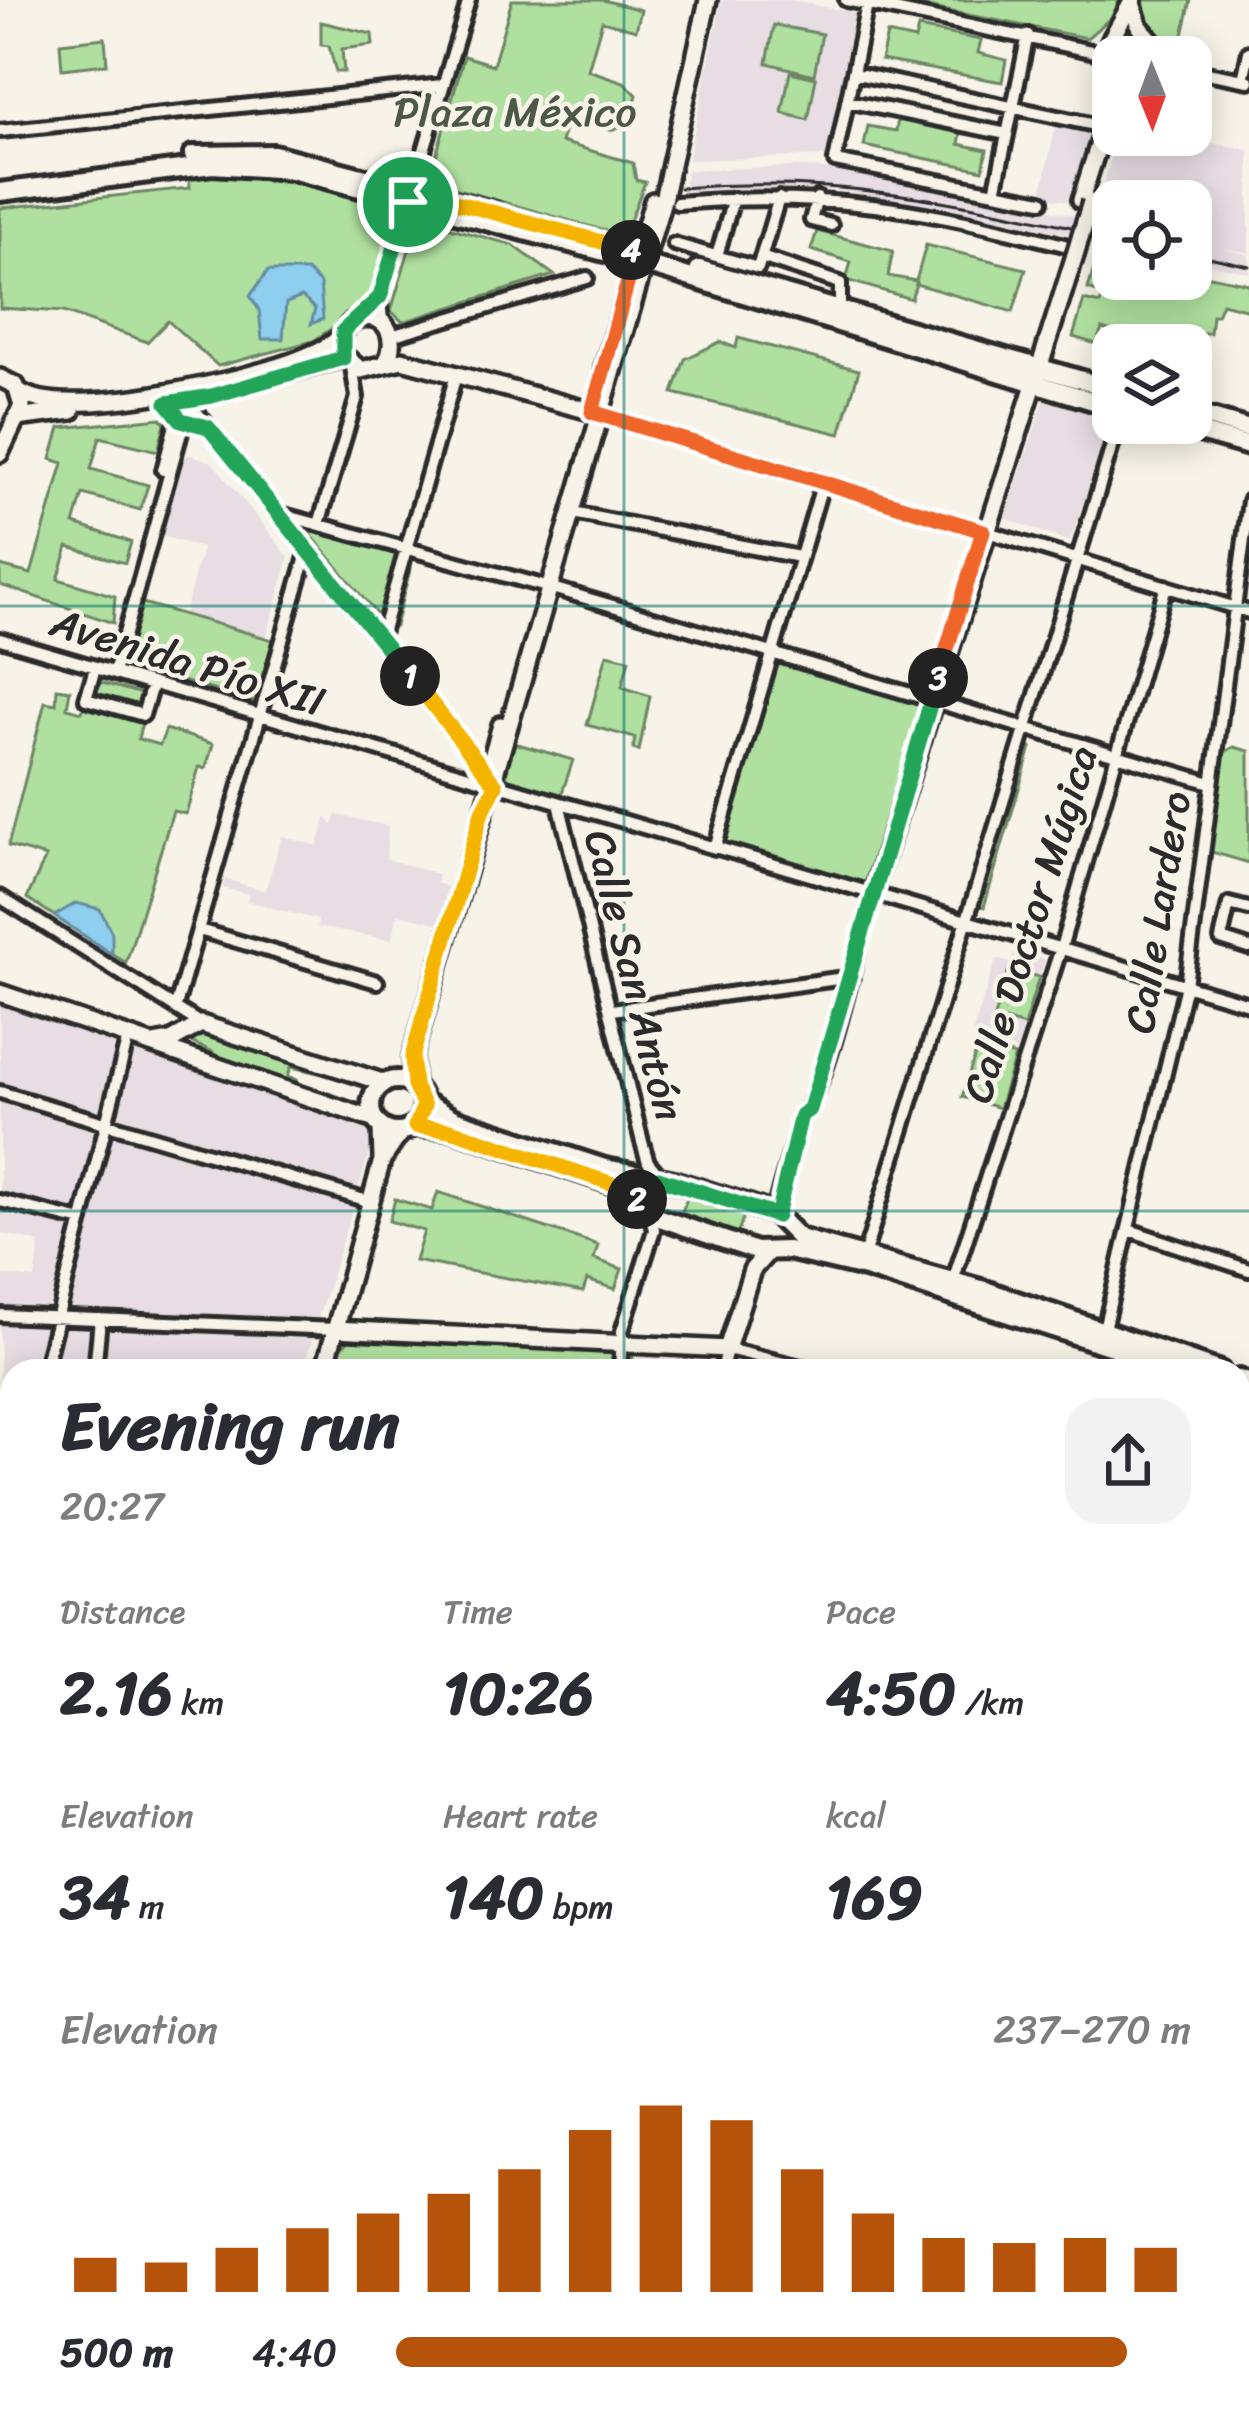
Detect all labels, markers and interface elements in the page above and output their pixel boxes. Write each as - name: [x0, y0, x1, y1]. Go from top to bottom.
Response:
- north arrow: [1092, 36, 1212, 156]
- map controls: [1092, 36, 1212, 444]
- park label: Plaza México: [393, 75, 637, 149]
- pin: [357, 151, 459, 253]
- icon: arrive: [375, 169, 441, 235]
- button: locate: [1092, 180, 1212, 300]
- pin: 4: [601, 220, 661, 280]
- text: 4: [621, 221, 641, 279]
- button: layers: [1092, 324, 1212, 444]
- street label: Avenida Pío XII: [40, 585, 334, 739]
- pin: 1: [380, 646, 440, 706]
- text: 1: [403, 647, 417, 705]
- pin: 3: [908, 648, 968, 708]
- text: 3: [929, 649, 947, 707]
- street label: Calle Doctor Múgica: [940, 737, 1119, 1112]
- street label: Calle Lardero: [1102, 786, 1214, 1038]
- street label: Calle San Antón: [562, 822, 706, 1129]
- pin: 2: [607, 1169, 667, 1229]
- text: 2: [627, 1170, 647, 1228]
- text: Evening run: [60, 1368, 400, 1485]
- button: share: [1065, 1398, 1191, 1524]
- text: 20:27: [60, 1472, 164, 1541]
- text: Distance: [60, 1583, 185, 1641]
- text: Time: [443, 1583, 513, 1641]
- text: Pace: [826, 1583, 896, 1641]
- text: 2.16: [60, 1641, 173, 1747]
- text: 10:26: [443, 1641, 593, 1747]
- text: 4:50: [826, 1641, 956, 1747]
- text: km: [173, 1674, 224, 1732]
- text: /km: [956, 1674, 1024, 1732]
- text: Elevation: [60, 1787, 194, 1845]
- text: Heart rate: [443, 1787, 598, 1845]
- text: kcal: [826, 1787, 886, 1845]
- text: 34: [60, 1845, 130, 1951]
- text: 140: [443, 1845, 544, 1951]
- text: 169: [826, 1845, 923, 1951]
- text: m: [130, 1878, 164, 1936]
- text: bpm: [544, 1878, 614, 1936]
- text: Elevation: [60, 1995, 218, 2064]
- text: 237–270 m: [993, 1995, 1191, 2064]
- text: 500 m: [60, 2318, 173, 2387]
- text: 4:40: [252, 2318, 337, 2387]

